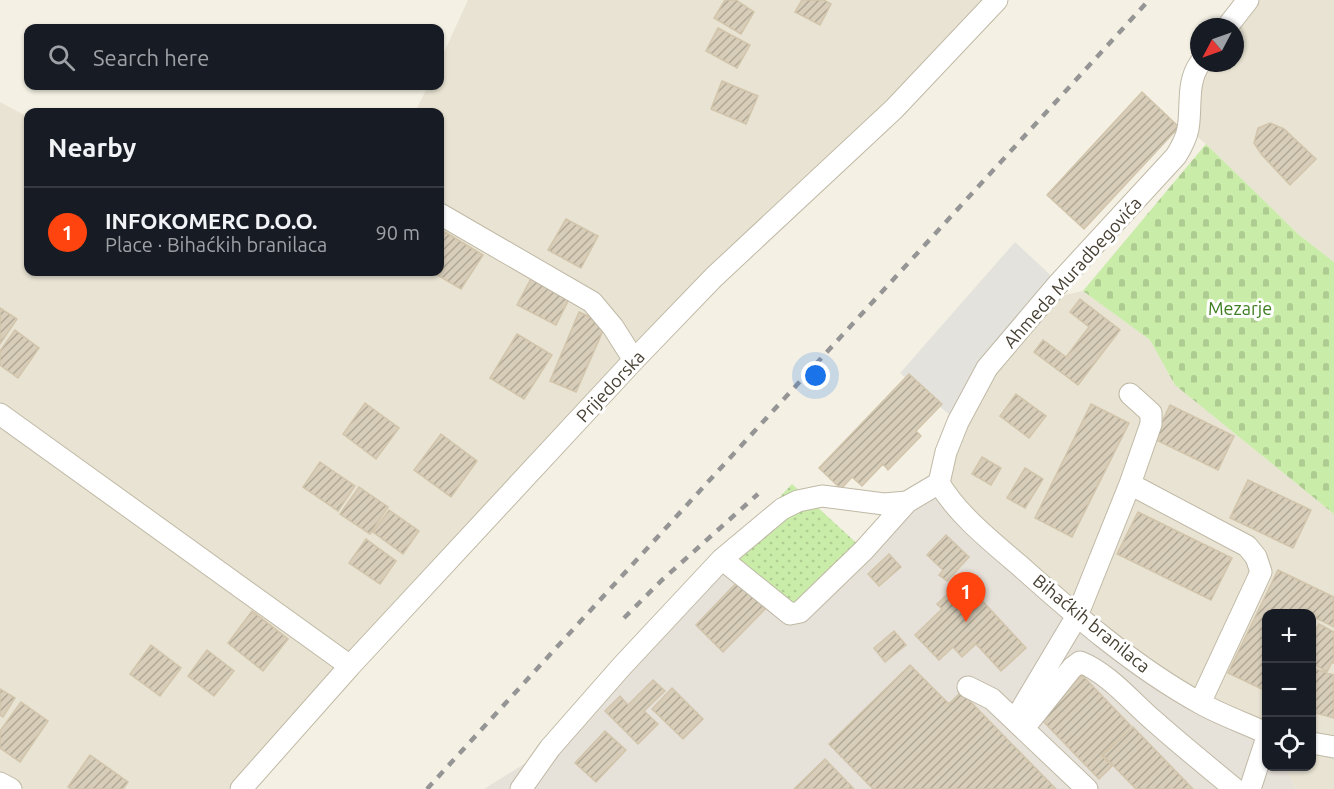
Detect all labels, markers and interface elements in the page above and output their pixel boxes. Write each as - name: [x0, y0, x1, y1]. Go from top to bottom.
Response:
- north arrow: [1190, 18, 1244, 72]
- search box: [24, 24, 444, 90]
- icon: search: [45, 41, 78, 74]
- text: Search here: [93, 45, 209, 70]
- text: Nearby: [48, 133, 136, 162]
- street label: Ahmeda Muradbegovića: [999, 193, 1145, 351]
- text: INFOKOMERC D.O.O.: [105, 208, 317, 233]
- text: 1: [62, 221, 73, 244]
- text: 90 m: [376, 221, 420, 244]
- text: Place · Bihaćkih branilaca: [105, 233, 327, 256]
- park label: Mezarje: [1208, 298, 1272, 318]
- street label: Prijedorska: [572, 346, 648, 426]
- your location: [801, 361, 830, 390]
- street label: Bihaćkih branilaca: [1030, 570, 1154, 676]
- pin: 1: [946, 572, 986, 622]
- map controls: [1262, 609, 1316, 771]
- button: +: [1262, 609, 1316, 663]
- button: −: [1262, 663, 1316, 717]
- button: locate: [1262, 717, 1316, 771]

